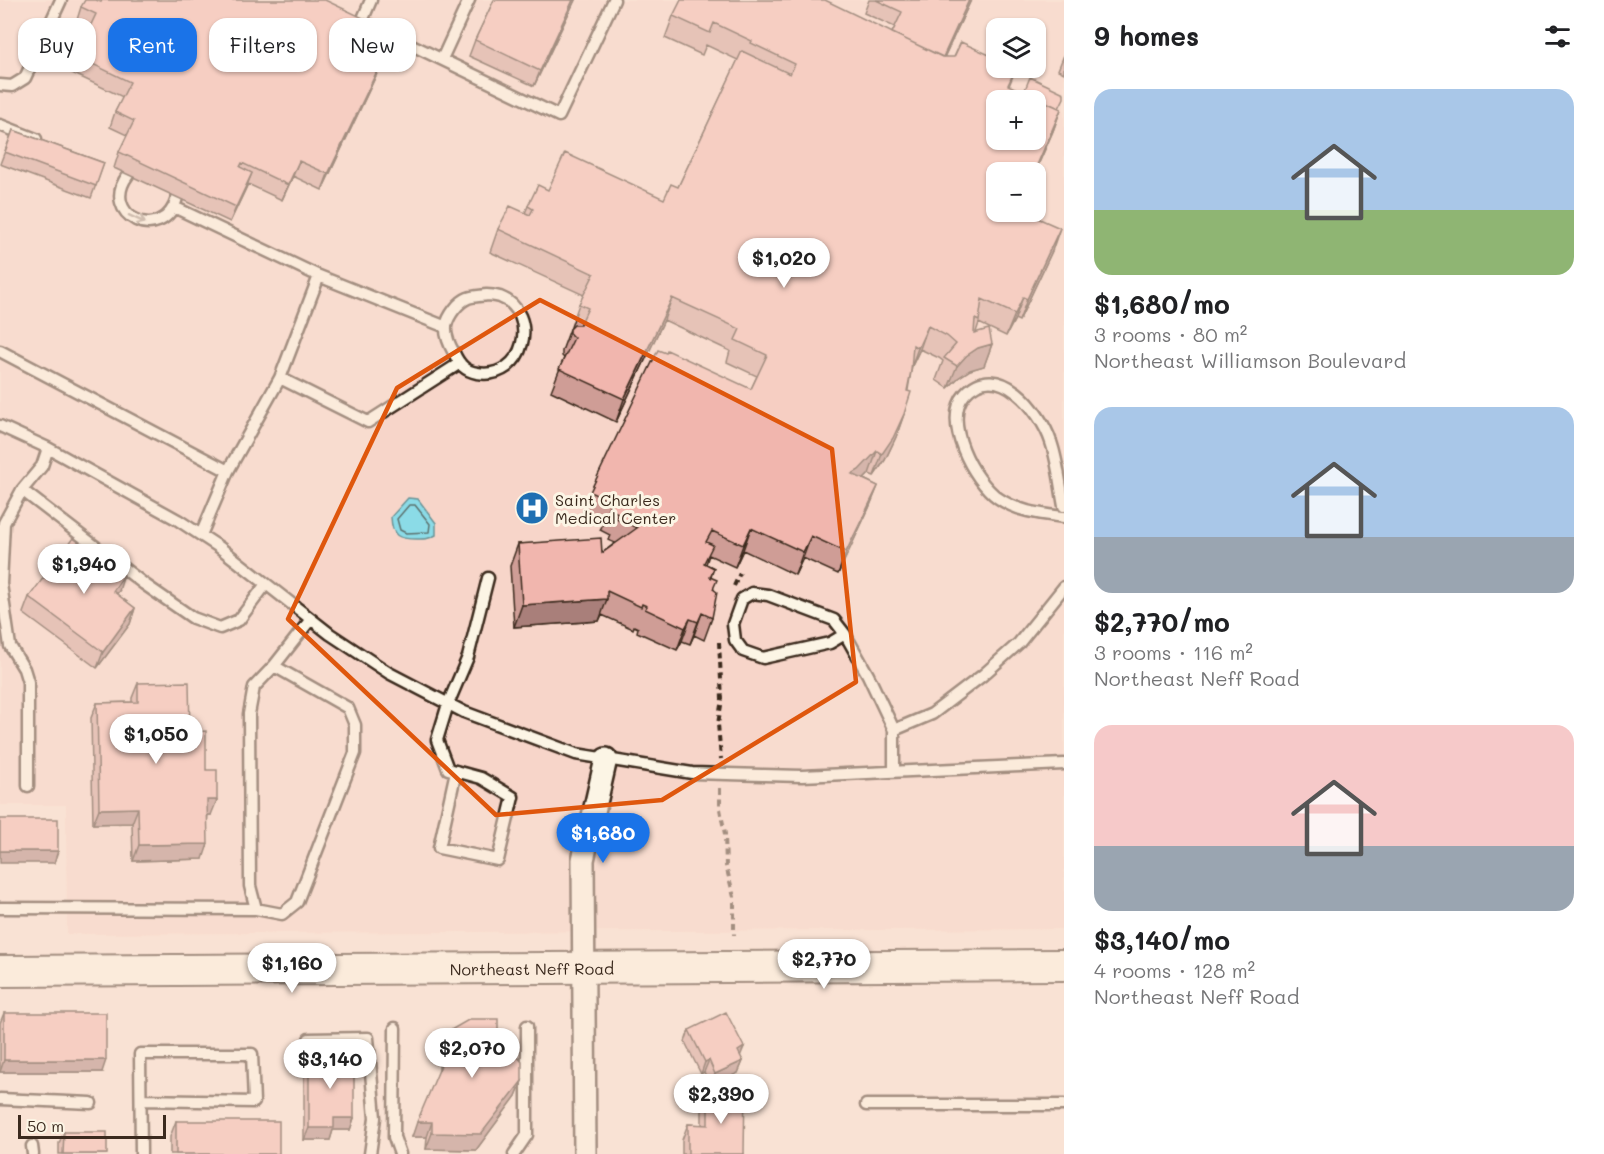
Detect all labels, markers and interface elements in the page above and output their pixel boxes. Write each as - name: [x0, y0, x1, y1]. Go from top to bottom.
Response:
- chip: Buy: [18, 18, 96, 72]
- chip: Rent: [108, 18, 197, 72]
- chip: Filters: [209, 18, 317, 72]
- chip: New: [329, 18, 416, 72]
- map controls: [986, 18, 1046, 222]
- button: layers: [986, 18, 1046, 78]
- text: 9 homes: [1094, 19, 1199, 53]
- icon: filters: [1541, 20, 1574, 53]
- button: +: [986, 90, 1046, 150]
- icon: home: [1280, 128, 1388, 236]
- button: −: [986, 162, 1046, 222]
- one-way arrow: [128, 213, 146, 225]
- pin: $1,020: [735, 238, 833, 289]
- text: $1,020: [752, 244, 816, 270]
- text: $1,680/mo: [1094, 287, 1230, 321]
- text: 3 rooms · 80 m²: [1094, 321, 1247, 347]
- text: Northeast Williamson Boulevard: [1094, 347, 1406, 373]
- icon: home: [1280, 446, 1388, 554]
- place label: Saint Charles Medical Center: [555, 489, 676, 528]
- hospital icon: Saint Charles Medical Center: [514, 490, 550, 526]
- pin: $1,940: [35, 544, 133, 595]
- text: $1,940: [52, 550, 116, 576]
- text: $2,770/mo: [1094, 605, 1230, 639]
- text: 3 rooms · 116 m²: [1094, 639, 1253, 665]
- text: Northeast Neff Road: [1094, 665, 1299, 691]
- pin: $1,050: [107, 714, 205, 765]
- text: $1,050: [124, 720, 188, 746]
- icon: home: [1280, 764, 1388, 872]
- pin: $1,680: [554, 813, 652, 864]
- text: $1,680: [571, 819, 635, 845]
- text: $3,140/mo: [1094, 923, 1230, 957]
- pin: $2,770: [775, 939, 873, 990]
- pin: $1,160: [243, 943, 341, 994]
- text: $2,770: [792, 945, 856, 971]
- text: $1,160: [261, 949, 323, 975]
- street label: Northeast Neff Road: [450, 957, 614, 979]
- text: 4 rooms · 128 m²: [1094, 957, 1255, 983]
- text: Northeast Neff Road: [1094, 983, 1299, 1009]
- pin: $2,070: [423, 1028, 521, 1079]
- text: $2,070: [439, 1034, 505, 1060]
- pin: $3,140: [281, 1039, 379, 1090]
- text: $3,140: [298, 1045, 362, 1071]
- pin: $2,390: [672, 1074, 770, 1125]
- text: $2,390: [688, 1080, 754, 1106]
- scale bar: [18, 1112, 166, 1140]
- text: 50 m: [27, 1115, 64, 1136]

